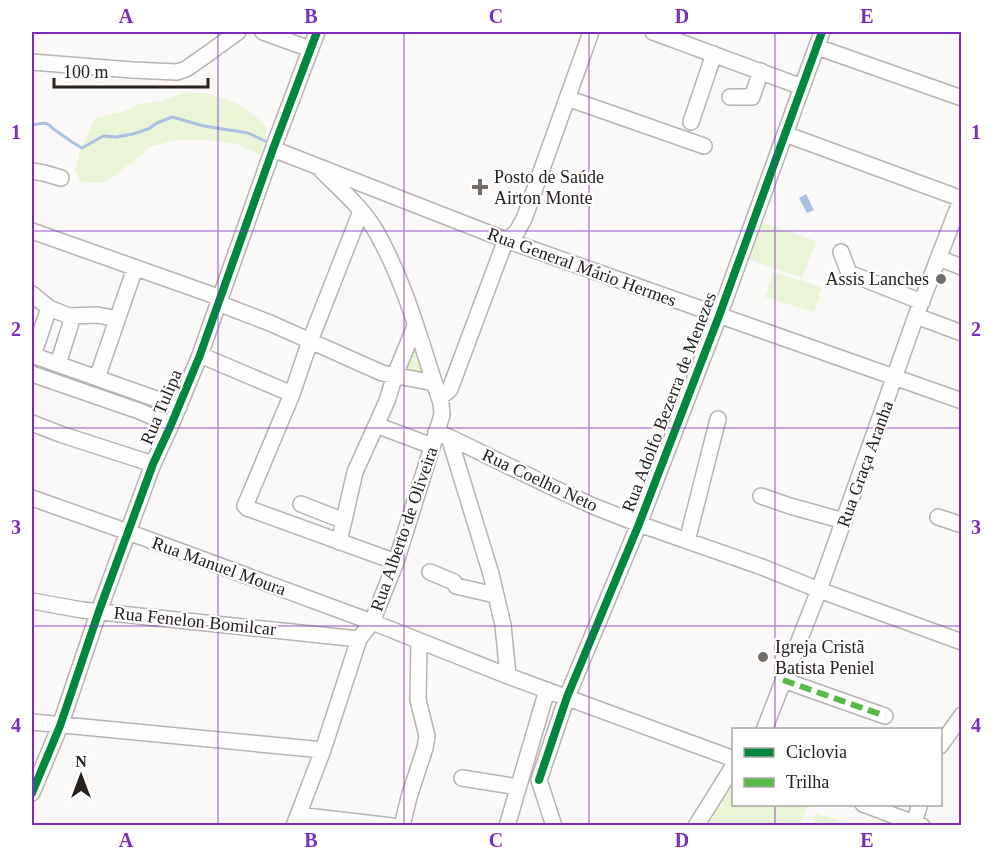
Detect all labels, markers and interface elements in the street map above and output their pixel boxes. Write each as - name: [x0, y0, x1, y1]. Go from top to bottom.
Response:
- text: A: [119, 5, 134, 27]
- text: B: [304, 5, 318, 27]
- text: C: [489, 5, 503, 27]
- text: D: [675, 5, 689, 27]
- text: E: [860, 5, 874, 27]
- scale bar: [54, 51, 208, 89]
- text: 100 m: [63, 62, 109, 82]
- text: 1: [11, 121, 21, 143]
- text: 1: [971, 121, 981, 143]
- place label: Posto de Saúde Airton Monte: [494, 167, 604, 208]
- marker: Posto de Saúde Airton Monte: [471, 178, 489, 196]
- street label: Rua General Mário Hermes: [485, 223, 679, 311]
- place label: Assis Lanches: [826, 269, 929, 289]
- marker: Assis Lanches: [934, 272, 948, 286]
- street label: Rua Adolfo Bezerra de Menezes: [618, 289, 720, 515]
- text: 2: [11, 318, 21, 340]
- text: 2: [971, 318, 981, 340]
- street label: Rua Tulipa: [136, 366, 186, 448]
- street label: Rua Graça Aranha: [833, 398, 897, 530]
- street label: Rua Alberto de Oliveira: [366, 444, 442, 614]
- street label: Rua Coelho Neto: [479, 445, 601, 515]
- text: 3: [11, 516, 21, 538]
- text: 3: [971, 516, 981, 538]
- street label: Rua Manuel Moura: [149, 532, 289, 600]
- street label: Rua Fenelon Bomilcar: [113, 603, 277, 639]
- place label: Igreja Cristã Batista Peniel: [775, 637, 874, 678]
- marker: Igreja Cristã Batista Peniel: [756, 650, 770, 664]
- text: 4: [11, 714, 21, 736]
- text: 4: [971, 714, 981, 736]
- legend: [732, 728, 942, 806]
- text: Ciclovia: [786, 742, 847, 762]
- north arrow: [51, 746, 111, 806]
- text: N: [75, 753, 87, 770]
- text: Trilha: [786, 772, 829, 792]
- text: A: [119, 829, 134, 851]
- text: B: [304, 829, 318, 851]
- text: C: [489, 829, 503, 851]
- text: D: [675, 829, 689, 851]
- text: E: [860, 829, 874, 851]

